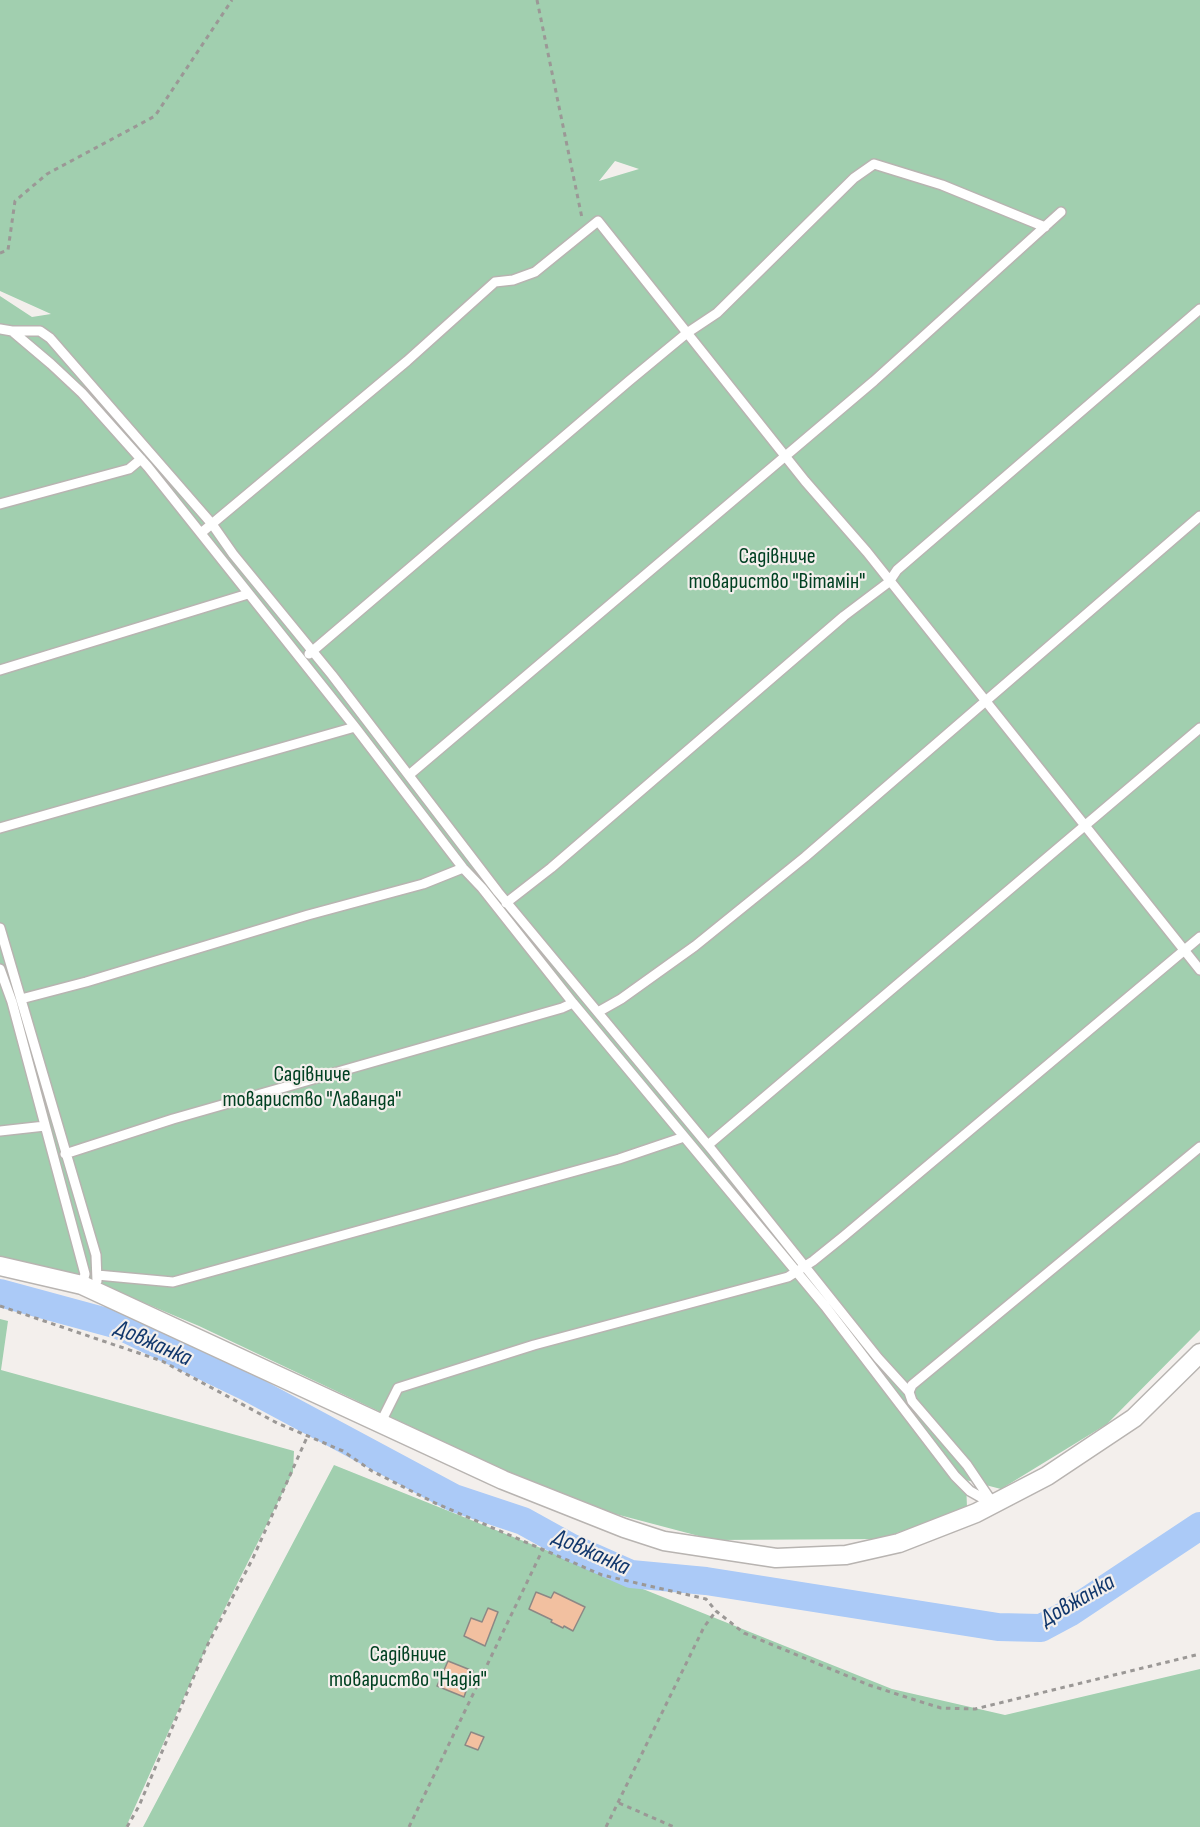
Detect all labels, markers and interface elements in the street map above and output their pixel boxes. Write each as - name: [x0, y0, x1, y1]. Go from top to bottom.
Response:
- park label: Садівниче товариство "Вітамін": [688, 544, 866, 596]
- park label: Садівниче товариство "Лаванда": [222, 1062, 402, 1114]
- water label: Довжанка: [110, 1314, 196, 1374]
- water label: Довжанка: [548, 1523, 634, 1583]
- water label: Довжанка: [1036, 1568, 1120, 1634]
- park label: Садівниче товариство "Надія": [329, 1642, 487, 1694]

